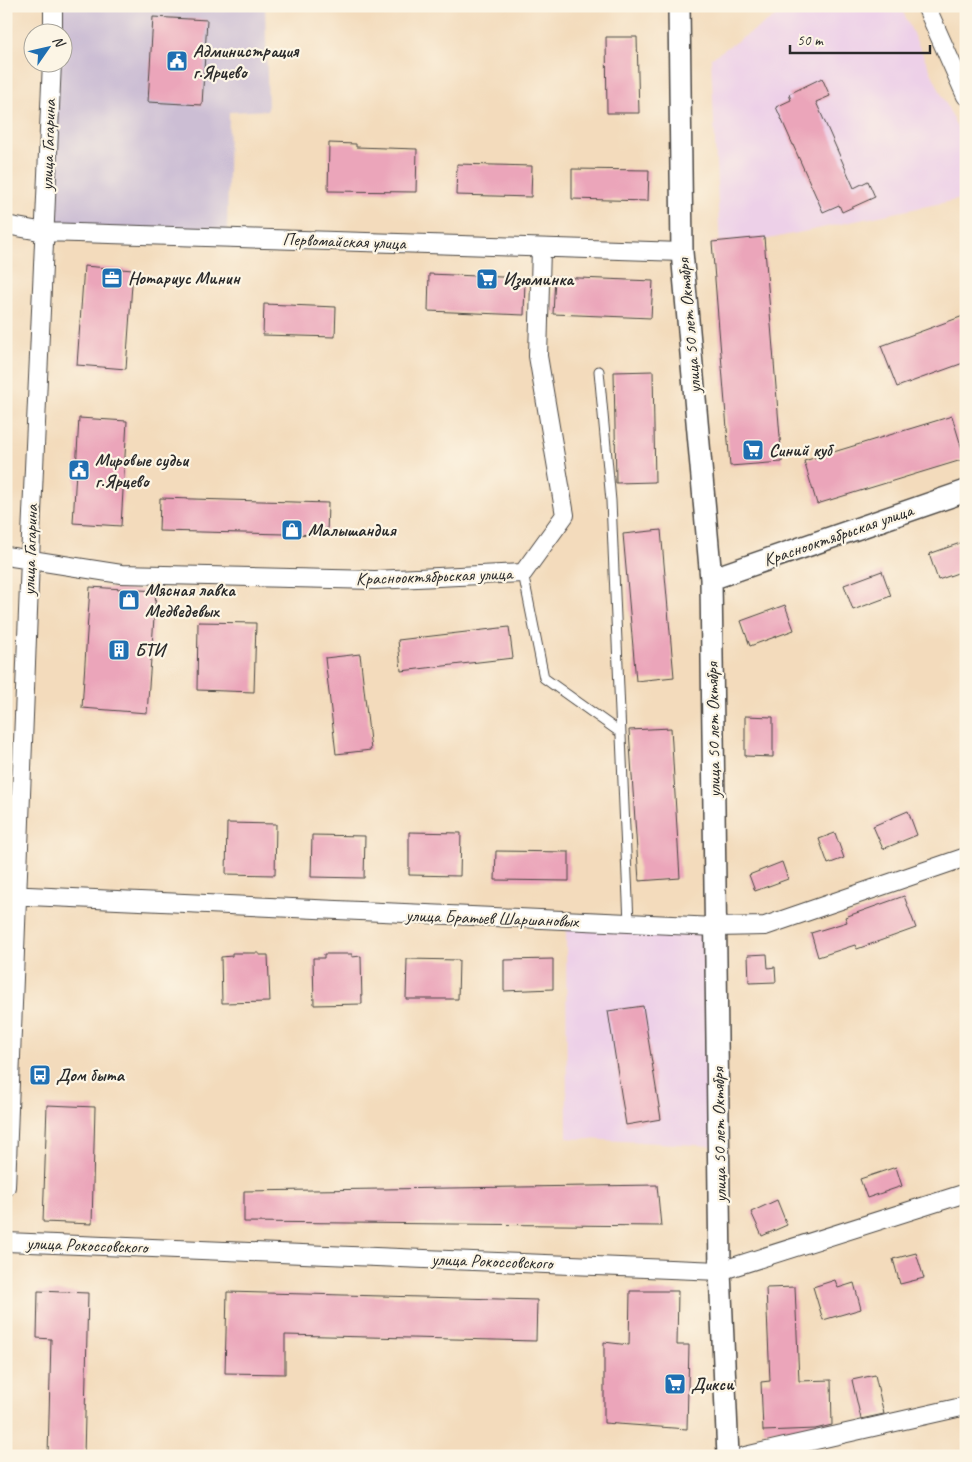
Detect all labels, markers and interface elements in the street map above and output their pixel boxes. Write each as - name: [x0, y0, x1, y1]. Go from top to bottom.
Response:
- north arrow: [22, 22, 72, 72]
- scale bar: [790, 22, 930, 54]
- text: 50 m: [797, 31, 824, 50]
- text: N: [49, 33, 69, 51]
- place label: Администрация г.Ярцево: [193, 40, 300, 83]
- public building icon: Администрация г.Ярцево: [165, 49, 189, 73]
- street label: улица Гагарина: [35, 98, 61, 192]
- street label: Первомайская улица: [282, 228, 408, 254]
- street label: улица 50 лет Октября: [672, 256, 706, 395]
- office icon: Нотариус Минин: [100, 266, 124, 290]
- place label: Нотариус Минин: [128, 267, 241, 289]
- supermarket icon: Изюминка: [475, 267, 499, 291]
- place label: Изюминка: [503, 268, 575, 291]
- supermarket icon: Синий куб: [741, 438, 765, 462]
- place label: Синий куб: [769, 439, 835, 461]
- place label: Мировые судьи г.Ярцево: [95, 449, 190, 492]
- public building icon: Мировые судьи г.Ярцево: [67, 458, 91, 482]
- street label: Краснооктябрьская улица: [760, 499, 917, 571]
- street label: улица Гагарина: [17, 503, 43, 597]
- shop icon: Малышандия: [280, 518, 304, 542]
- place label: Малышандия: [308, 519, 397, 541]
- street label: Краснооктябрьская улица: [355, 562, 514, 590]
- place label: Мясная лавка Медведевых: [145, 579, 236, 622]
- shop icon: Мясная лавка Медведевых: [117, 588, 141, 612]
- building icon: БТИ: [107, 638, 131, 662]
- place label: БТИ: [135, 639, 168, 661]
- street label: улица 50 лет Октября: [701, 660, 725, 799]
- street label: улица Братьев Шаршановых: [404, 904, 580, 932]
- bus stop icon: Дом быта: [28, 1063, 52, 1087]
- place label: Дом быта: [56, 1064, 126, 1086]
- street label: улица 50 лет Октября: [707, 1065, 731, 1204]
- street label: улица Рокоссовского: [25, 1232, 150, 1258]
- street label: улица Рокоссовского: [430, 1248, 555, 1274]
- supermarket icon: Дикси: [663, 1372, 687, 1396]
- place label: Дикси: [691, 1373, 735, 1395]

